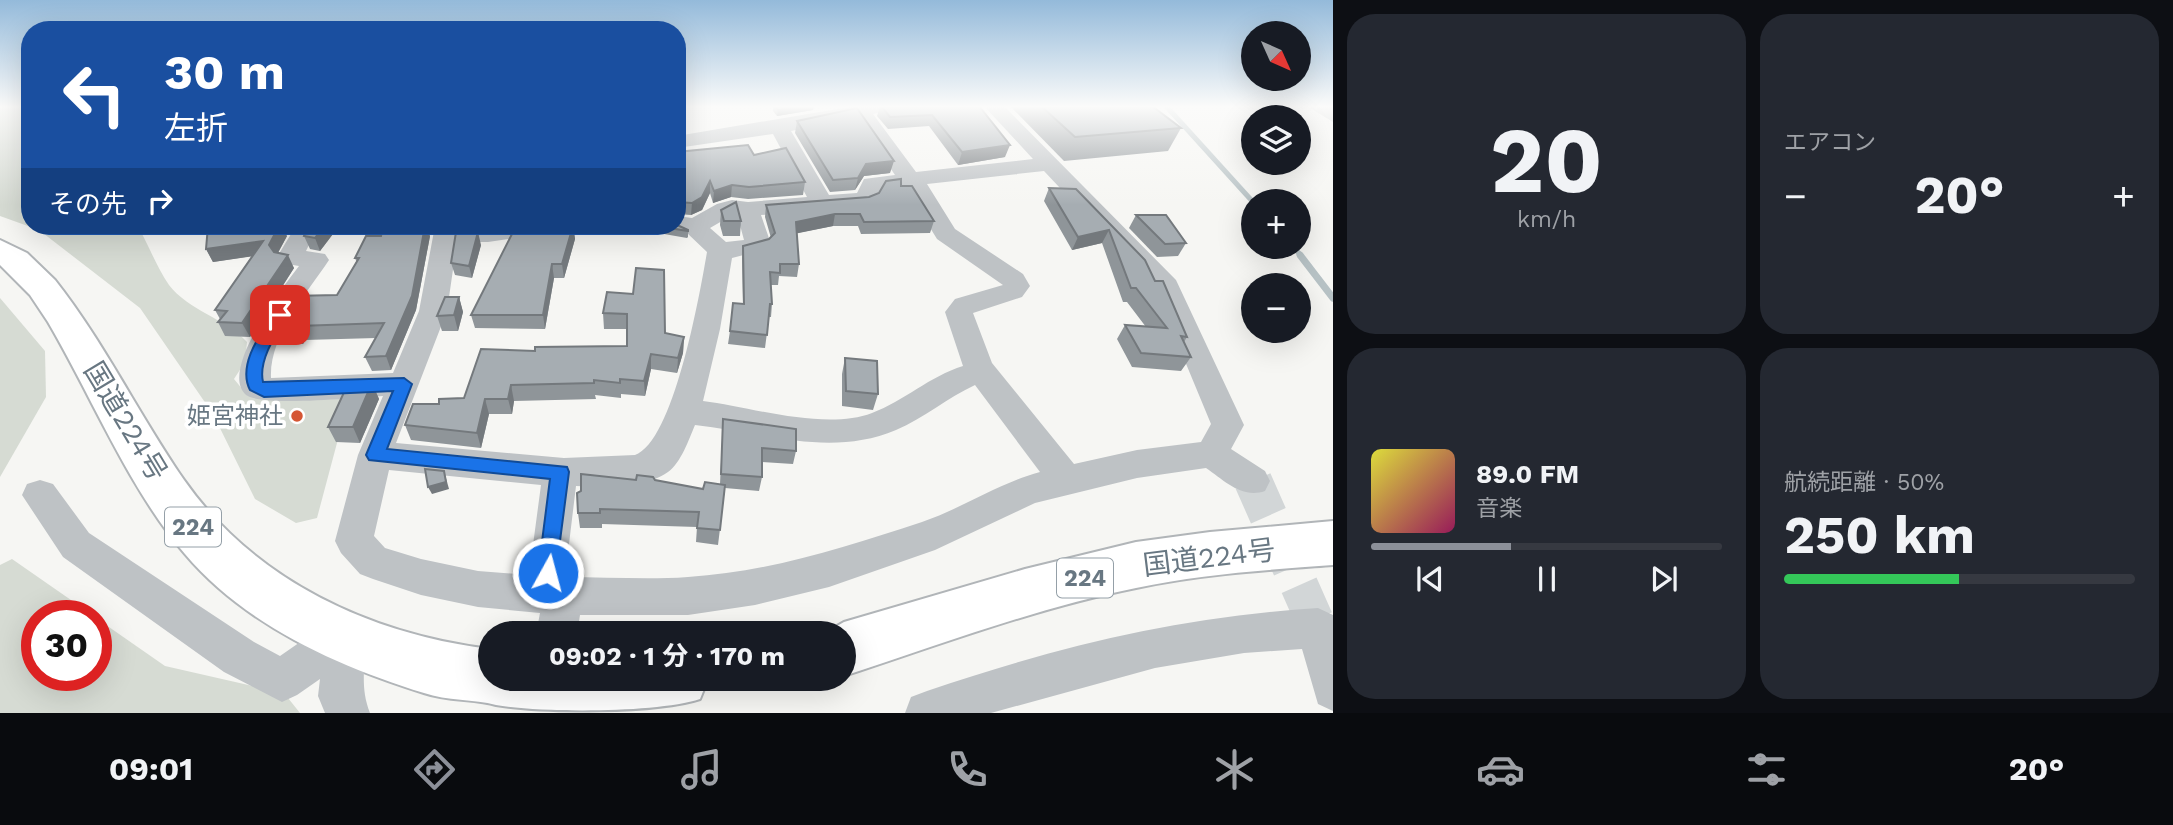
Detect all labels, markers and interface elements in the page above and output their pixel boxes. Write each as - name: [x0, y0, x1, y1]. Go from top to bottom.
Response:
- north arrow: [1241, 21, 1311, 91]
- map controls: [1241, 21, 1311, 343]
- text: 30 m: [164, 43, 285, 101]
- icon: left: [49, 49, 140, 140]
- button: layers: [1241, 105, 1311, 175]
- text: 20: [1490, 107, 1603, 214]
- text: 左折: [164, 109, 228, 147]
- text: エアコン: [1784, 129, 1876, 156]
- text: 20°: [1914, 165, 2005, 226]
- text: −: [1784, 174, 1807, 218]
- text: +: [2112, 174, 2135, 218]
- icon: right: [141, 182, 179, 220]
- text: その先: [49, 189, 127, 219]
- button: +: [1241, 189, 1311, 259]
- text: km/h: [1517, 206, 1576, 233]
- button: −: [1241, 273, 1311, 343]
- pin: [250, 285, 310, 345]
- icon: arrive: [261, 296, 299, 334]
- street label: 国道224号: [77, 356, 174, 487]
- place label: 姫宮神社: [187, 402, 283, 430]
- marker: 姫宮神社: [289, 408, 305, 424]
- text: 89.0 FM: [1476, 459, 1579, 489]
- text: 航続距離 · 50%: [1784, 469, 1944, 496]
- text: 音楽: [1476, 495, 1522, 522]
- text: 250 km: [1784, 505, 1975, 566]
- road number: 224: [165, 508, 221, 547]
- street label: 国道224号: [1141, 533, 1277, 582]
- position arrow: [511, 536, 585, 610]
- road number: 224: [1057, 558, 1113, 598]
- icon: previous: [1411, 560, 1449, 598]
- icon: pause: [1528, 560, 1566, 598]
- icon: next: [1645, 560, 1683, 598]
- speed limit sign: 30: [21, 600, 112, 691]
- text: 09:02 · 1 分 · 170 m: [549, 641, 785, 671]
- icon: directions: [410, 745, 459, 794]
- icon: music: [677, 745, 726, 794]
- icon: phone: [943, 745, 992, 794]
- icon: climate: [1210, 745, 1259, 794]
- icon: car: [1476, 745, 1525, 794]
- icon: filters: [1742, 745, 1791, 794]
- text: 09:01: [109, 750, 193, 788]
- text: 20°: [2009, 750, 2064, 788]

